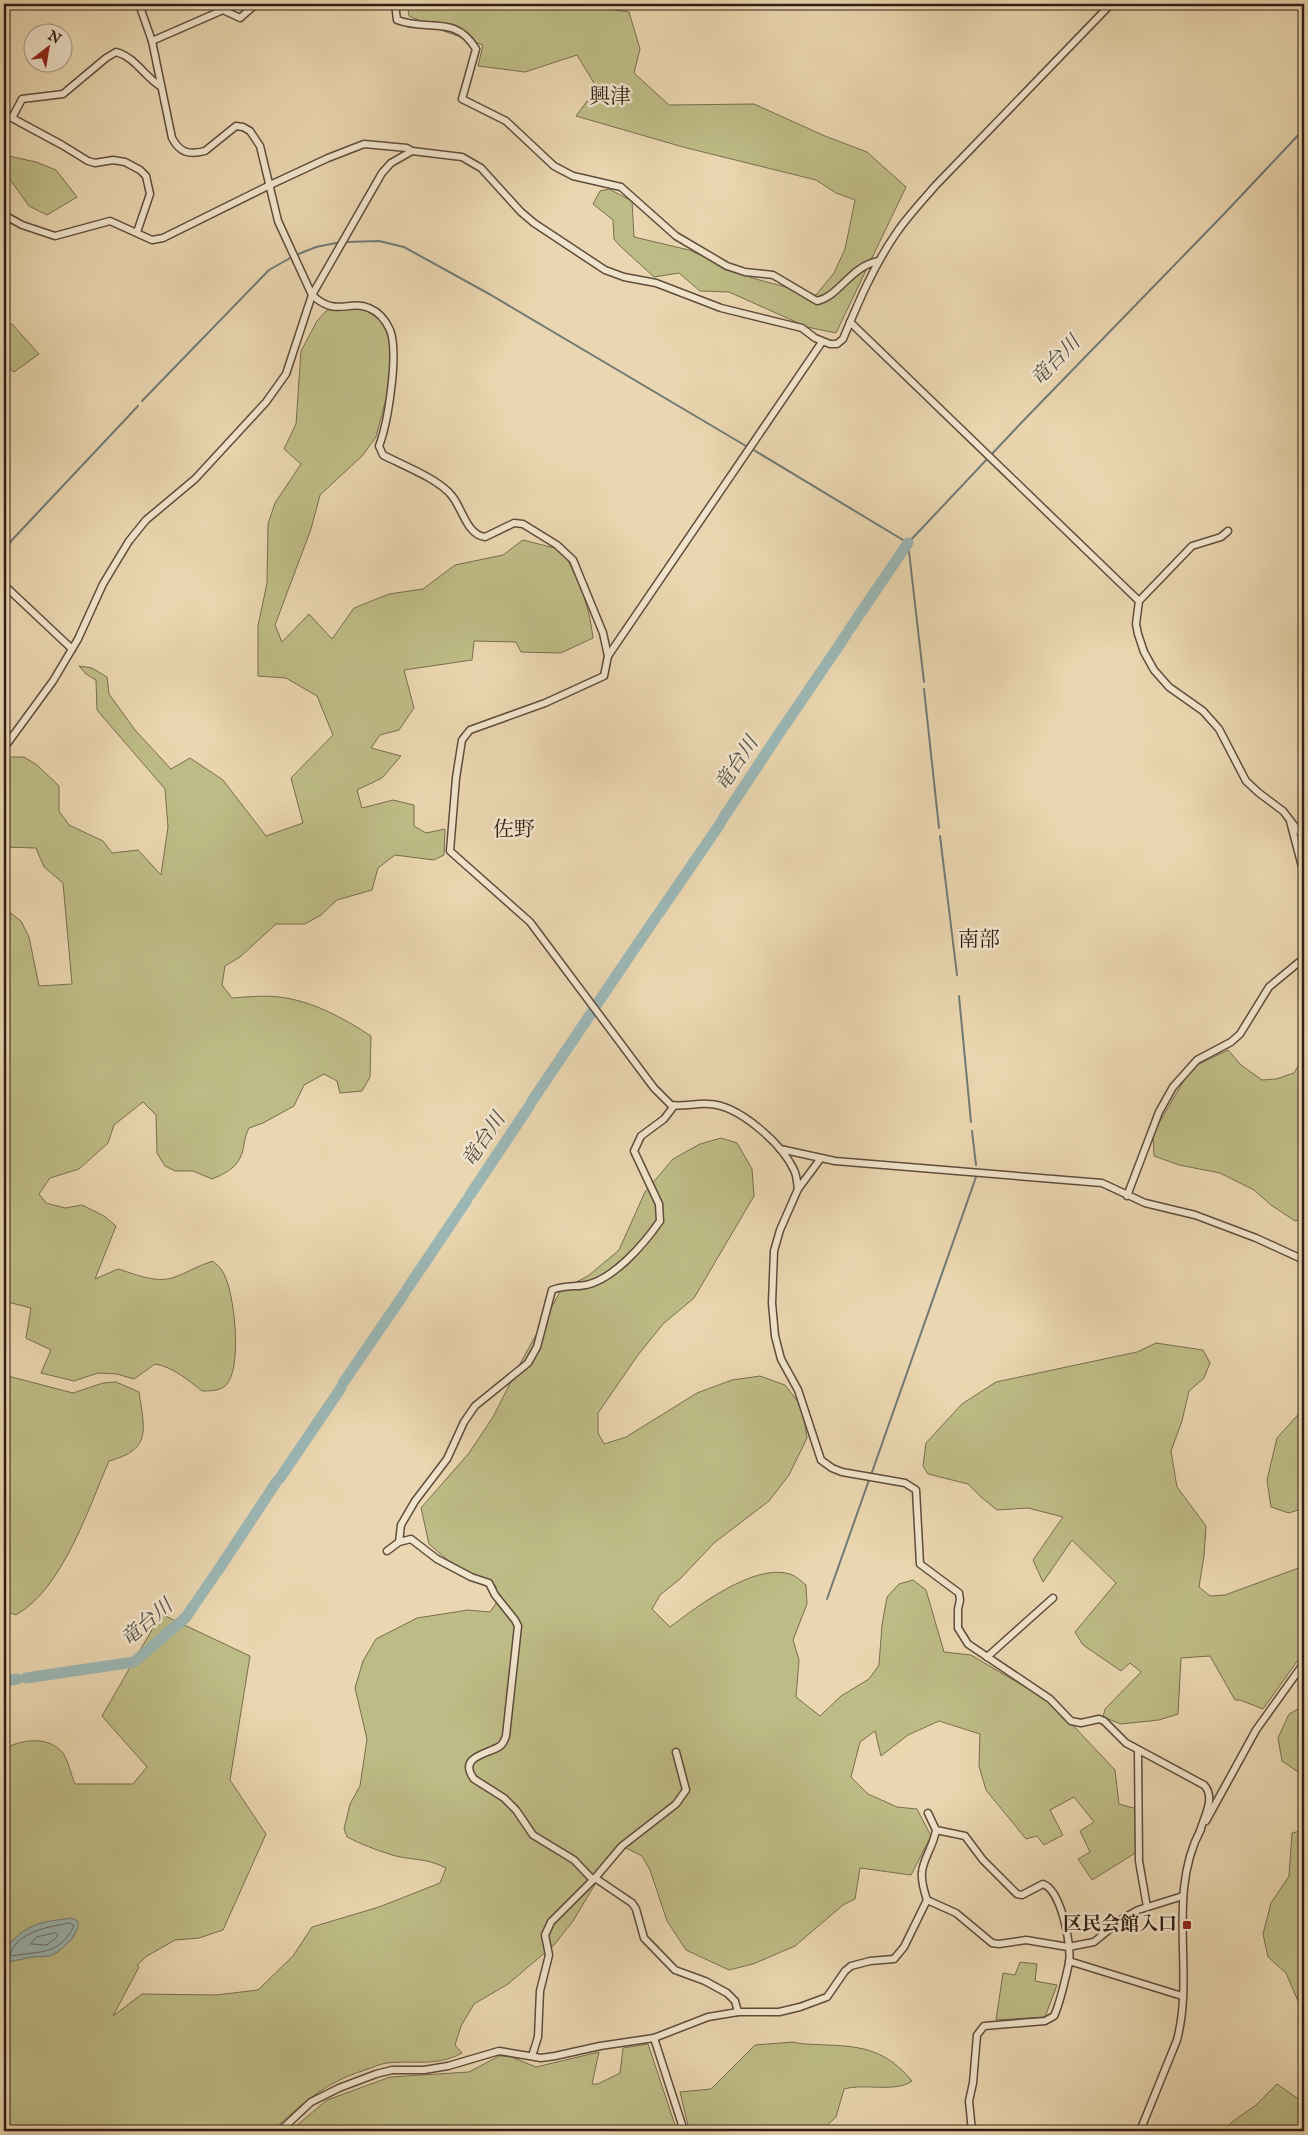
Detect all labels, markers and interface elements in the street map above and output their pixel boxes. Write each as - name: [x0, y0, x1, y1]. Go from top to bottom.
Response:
- north arrow: [22, 22, 72, 72]
- text: N: [43, 26, 64, 49]
- district label: 興津: [589, 84, 631, 111]
- water label: 竜台川: [1026, 329, 1087, 391]
- water label: 竜台川: [710, 730, 765, 796]
- district label: 佐野: [493, 817, 535, 844]
- district label: 南部: [958, 927, 1000, 954]
- water label: 竜台川: [457, 1106, 512, 1172]
- water label: 竜台川: [116, 1593, 180, 1652]
- place label: 区民会館入口: [1063, 1913, 1177, 1937]
- marker: 区民会館入口: [1181, 1919, 1193, 1931]

